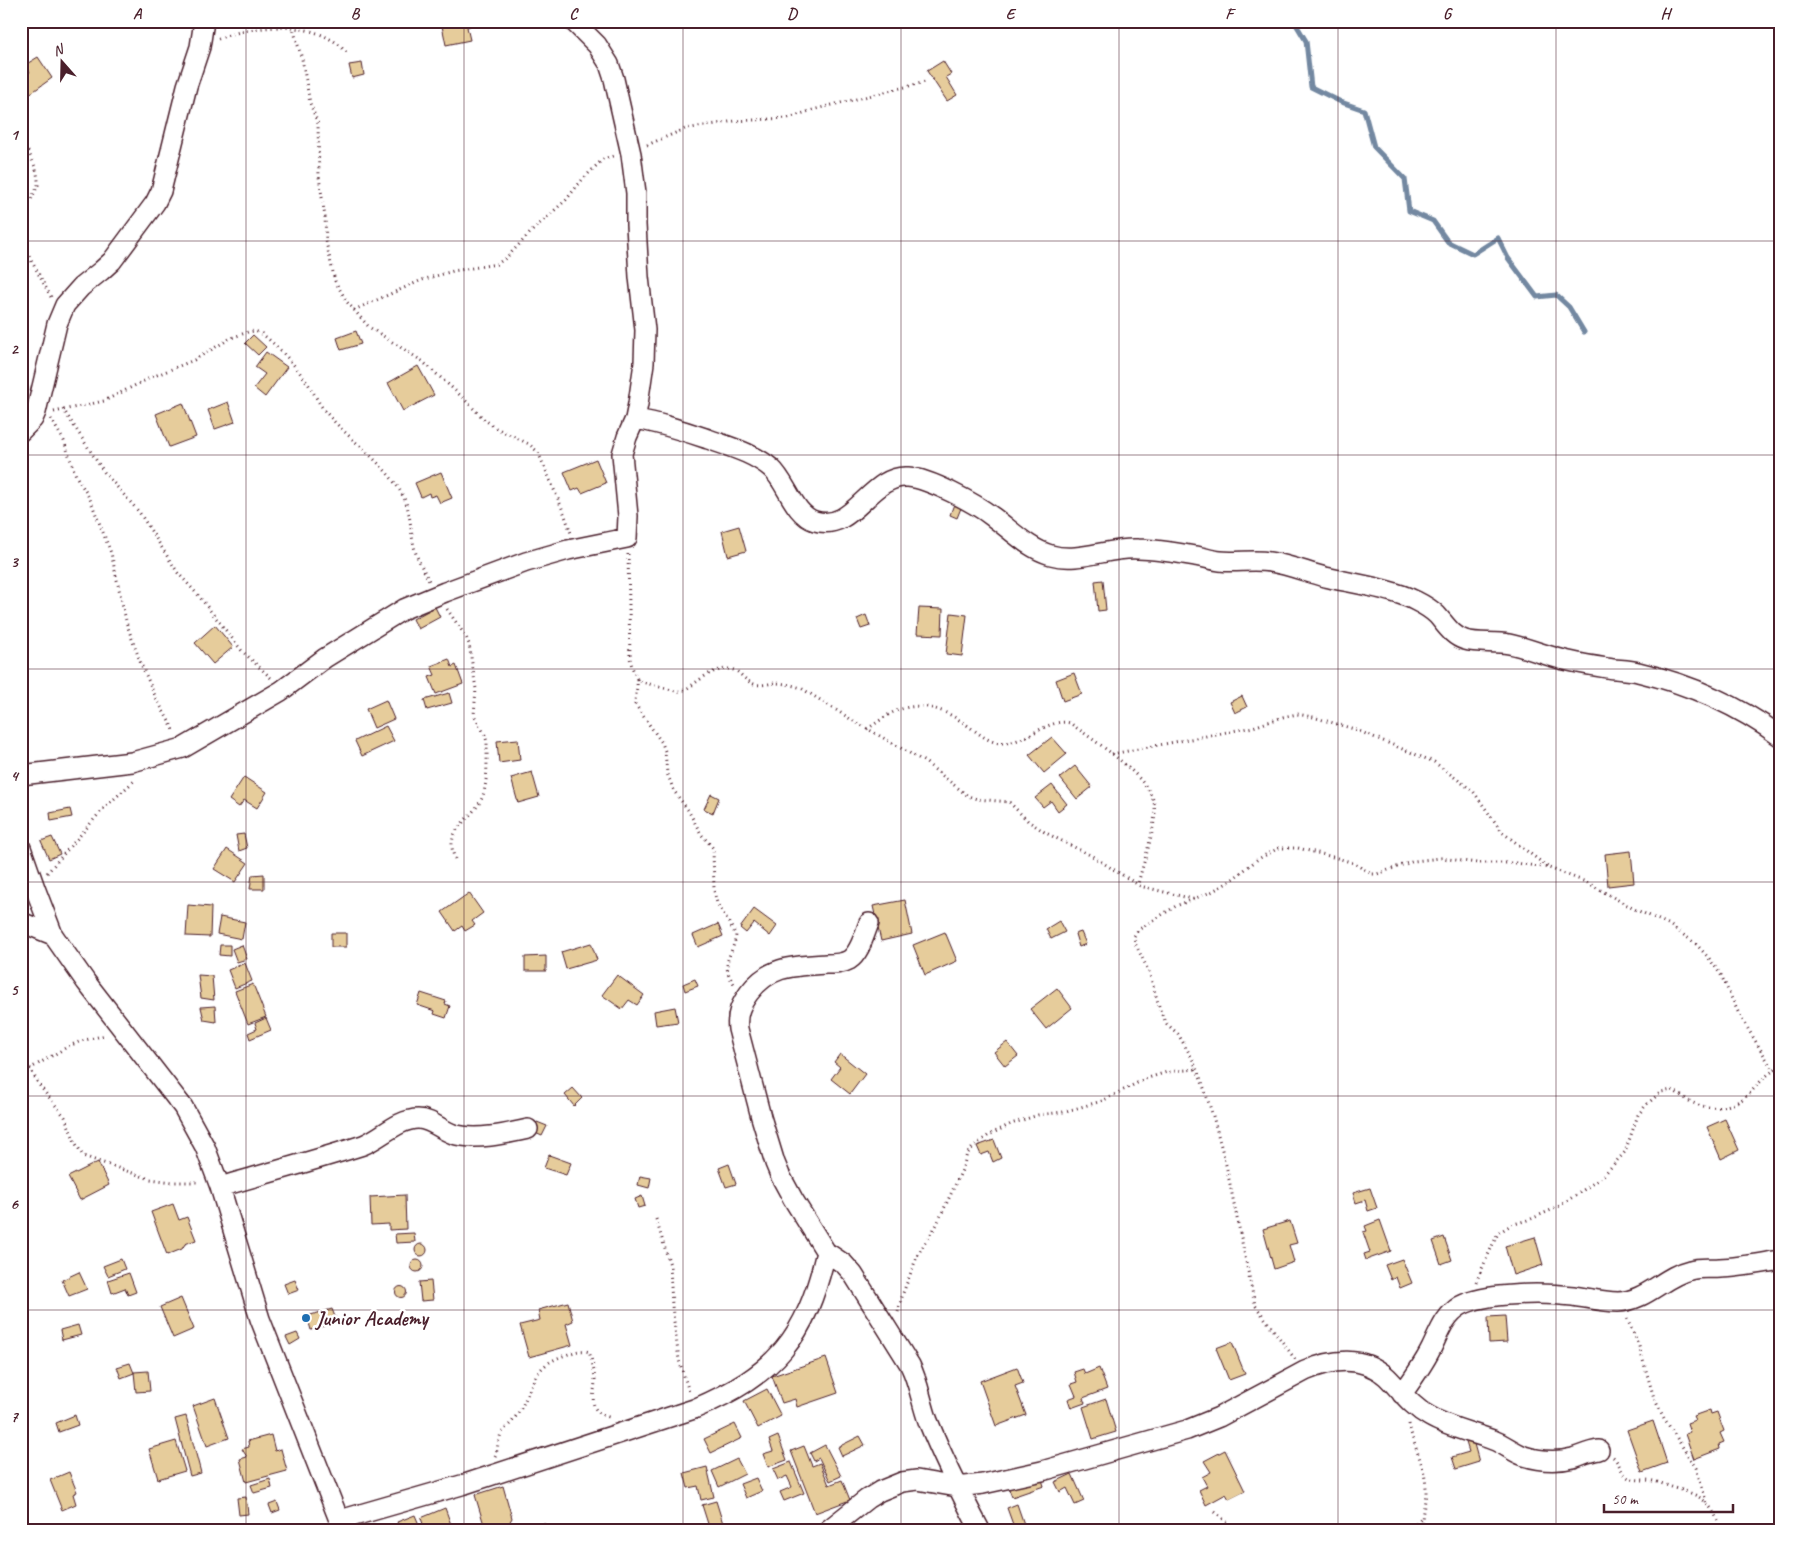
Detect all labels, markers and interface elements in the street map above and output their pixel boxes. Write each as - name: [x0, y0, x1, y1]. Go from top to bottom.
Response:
- text: A: [133, 4, 143, 24]
- text: B: [351, 4, 361, 24]
- text: C: [569, 4, 579, 24]
- text: D: [787, 4, 798, 24]
- text: E: [1006, 4, 1017, 24]
- text: F: [1225, 4, 1236, 24]
- text: G: [1443, 4, 1453, 24]
- text: H: [1660, 4, 1672, 24]
- north arrow: [38, 38, 88, 88]
- text: N: [51, 40, 67, 60]
- text: 1: [10, 125, 19, 145]
- text: 2: [10, 339, 19, 359]
- text: 3: [10, 552, 19, 572]
- text: 4: [10, 766, 19, 786]
- text: 5: [11, 980, 20, 1000]
- text: 6: [10, 1194, 19, 1214]
- place label: Junior Academy: [314, 1305, 430, 1331]
- marker: Junior Academy: [300, 1312, 312, 1324]
- text: 7: [10, 1407, 19, 1427]
- scale bar: [1604, 1481, 1733, 1513]
- text: 50 m: [1612, 1490, 1639, 1509]

